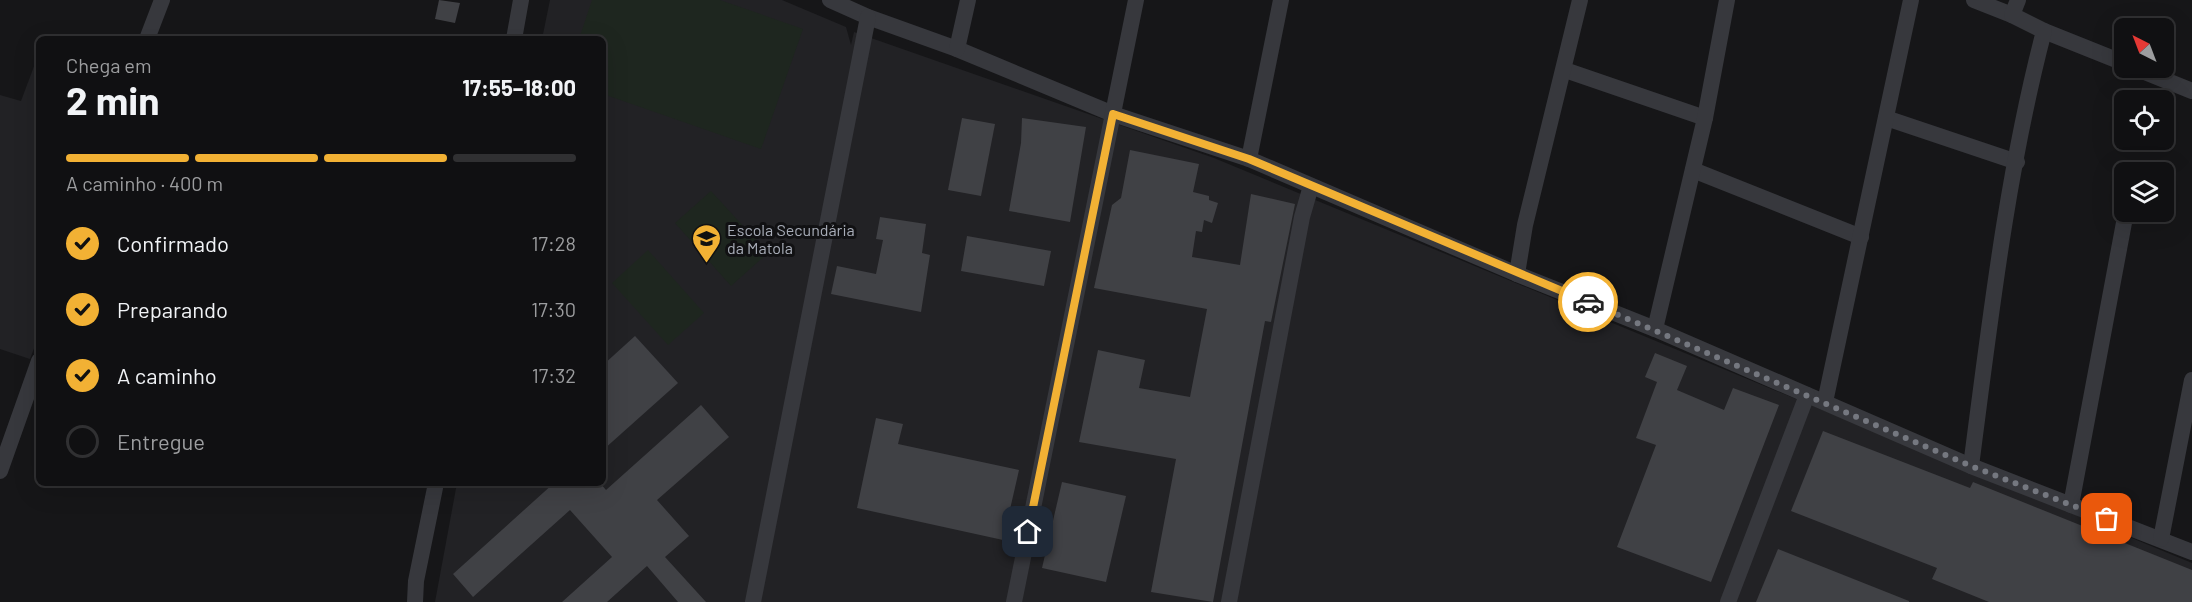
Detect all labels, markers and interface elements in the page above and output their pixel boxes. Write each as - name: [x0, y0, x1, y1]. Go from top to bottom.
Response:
- north arrow: [2114, 18, 2174, 78]
- map controls: [2114, 18, 2174, 222]
- text: Chega em: [66, 53, 152, 77]
- text: 17:55–18:00: [462, 74, 576, 100]
- text: 2 min: [66, 76, 159, 123]
- button: locate: [2114, 90, 2174, 150]
- button: layers: [2114, 162, 2174, 222]
- text: A caminho · 400 m: [66, 171, 223, 195]
- place label: Escola Secundária da Matola: [727, 220, 855, 257]
- school or university icon: Escola Secundária da Matola: [690, 222, 722, 264]
- icon: check: [66, 227, 99, 260]
- text: Confirmado: [117, 230, 229, 256]
- text: 17:28: [532, 231, 576, 255]
- courier: [1558, 272, 1618, 332]
- icon: car: [1572, 286, 1605, 319]
- icon: check: [66, 293, 99, 326]
- text: Preparando: [117, 296, 228, 322]
- text: 17:30: [531, 297, 576, 321]
- icon: check: [66, 359, 99, 392]
- text: A caminho: [117, 362, 217, 388]
- text: 17:32: [532, 363, 576, 387]
- text: Entregue: [117, 428, 205, 454]
- pin: [2081, 493, 2132, 544]
- icon: bag: [2090, 502, 2123, 535]
- pin: [1002, 506, 1053, 557]
- icon: home: [1011, 515, 1044, 548]

